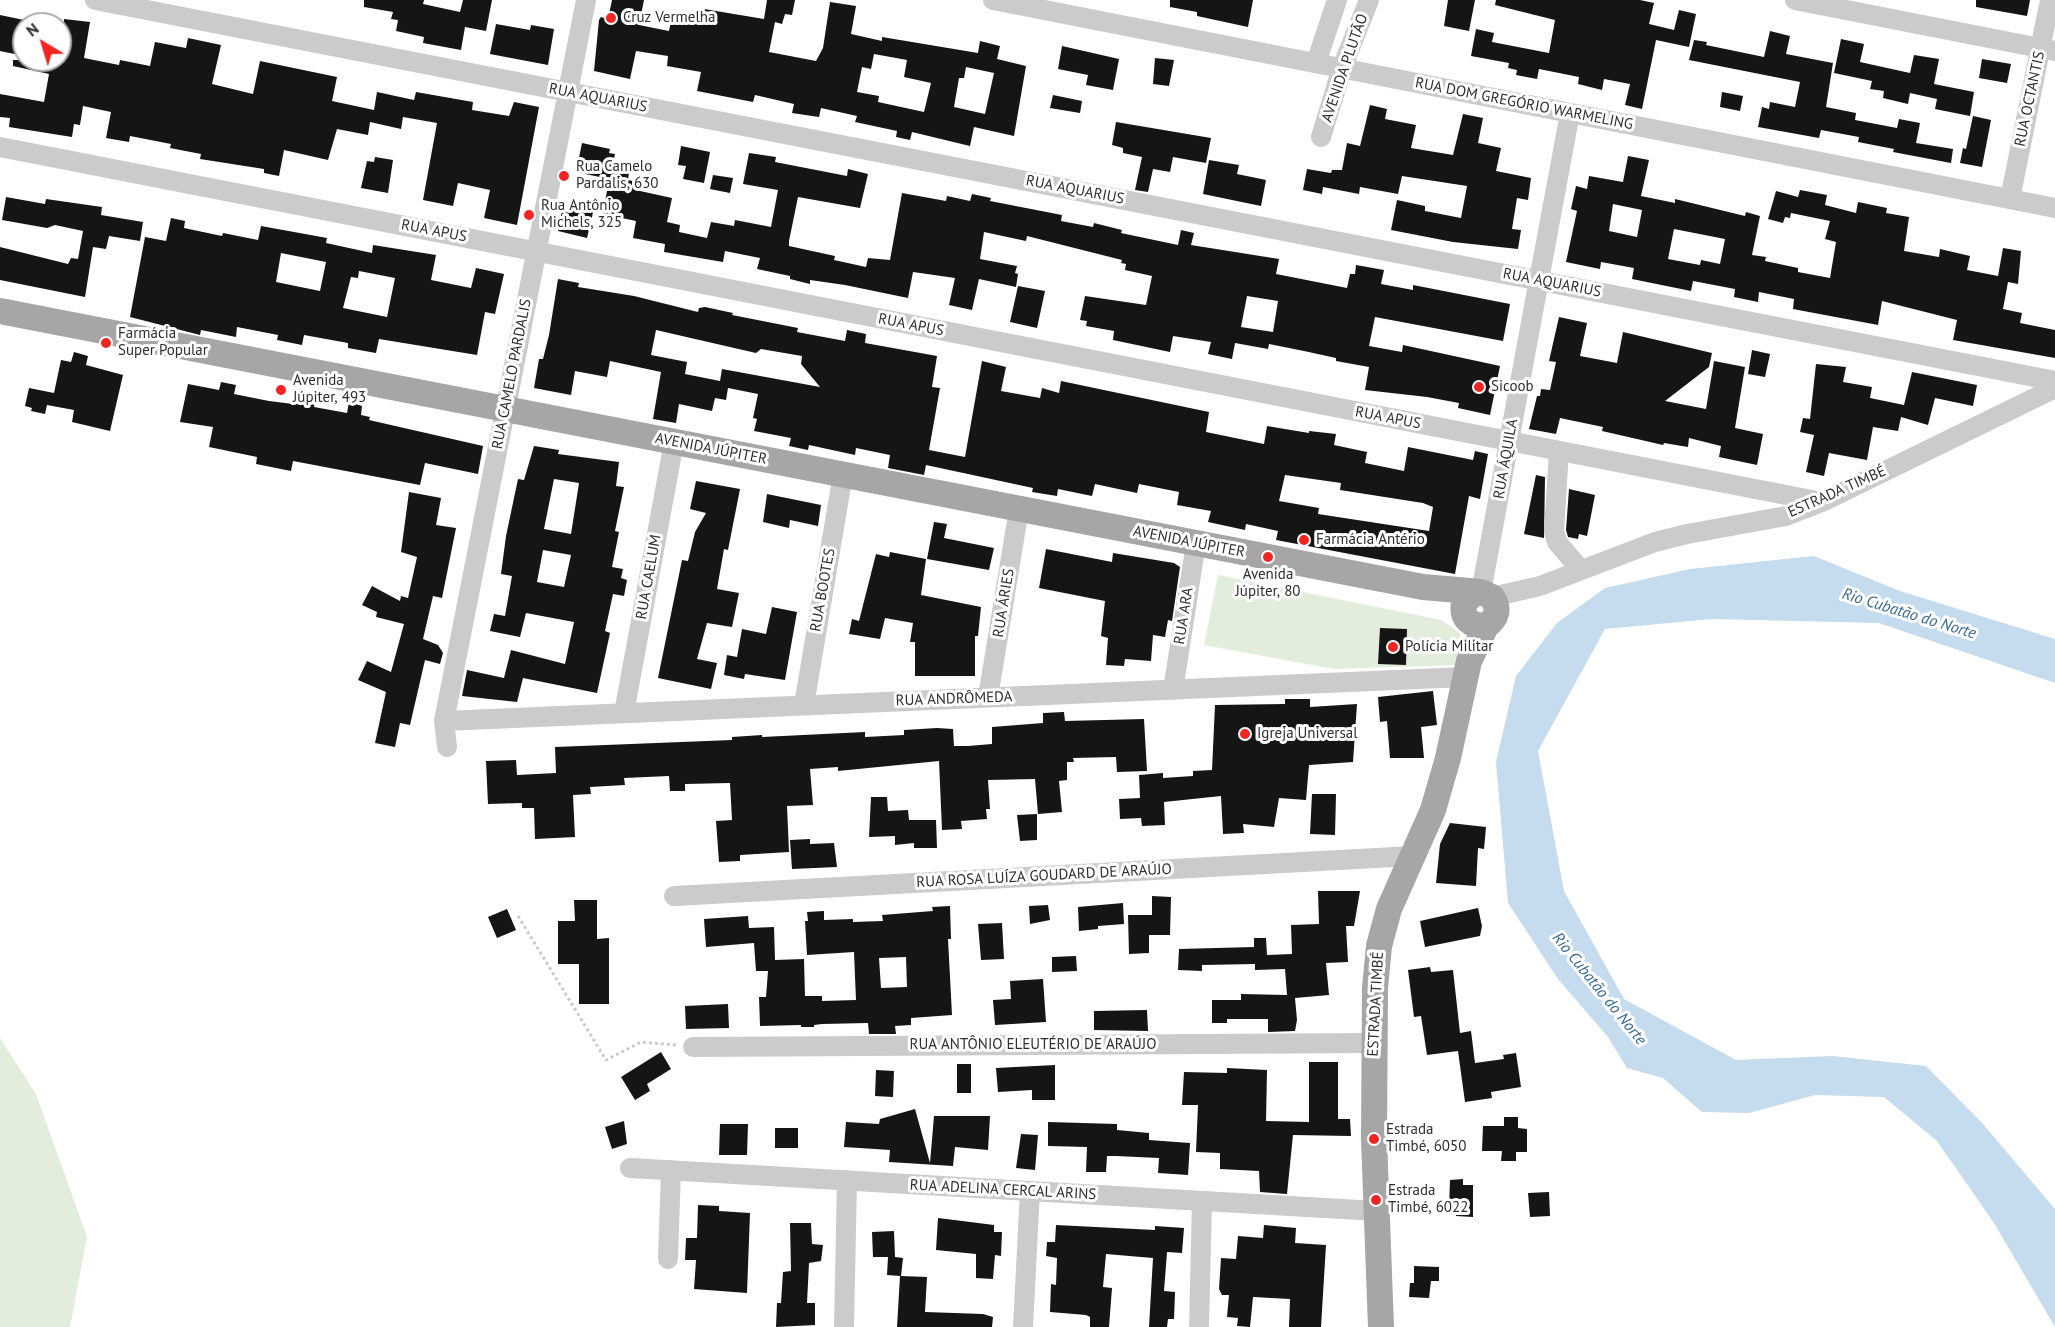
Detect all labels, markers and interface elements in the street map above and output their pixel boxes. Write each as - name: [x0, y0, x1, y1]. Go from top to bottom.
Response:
- place label: Cruz Vermelha: [623, 9, 715, 27]
- marker: Cruz Vermelha: [604, 11, 618, 25]
- north arrow: [12, 12, 72, 72]
- street label: AVENIDA PLUTÃO: [1318, 12, 1372, 124]
- text: N: [22, 18, 42, 41]
- street label: RUA OCTANTIS: [2011, 50, 2049, 148]
- street label: RUA DOM GREGÓRIO WARMELING: [1414, 74, 1634, 134]
- street label: RUA AQUARIUS: [547, 80, 649, 116]
- place label: Rua Camelo Pardalis, 630: [576, 158, 659, 193]
- marker: Rua Camelo Pardalis, 630: [557, 169, 571, 183]
- street label: RUA AQUARIUS: [1024, 172, 1126, 208]
- place label: Rua Antônio Michels, 325: [541, 197, 622, 232]
- marker: Rua Antônio Michels, 325: [522, 208, 536, 222]
- street label: RUA APUS: [400, 216, 468, 246]
- street label: RUA AQUARIUS: [1501, 265, 1603, 301]
- street label: RUA CAMELO PARDALIS: [489, 297, 535, 451]
- street label: RUA APUS: [877, 310, 945, 340]
- place label: Farmácia Super Popular: [118, 325, 208, 360]
- marker: Farmácia Super Popular: [99, 336, 113, 350]
- place label: Avenida Júpiter, 493: [293, 372, 366, 407]
- place label: Sicoob: [1491, 378, 1534, 396]
- marker: Sicoob: [1472, 380, 1486, 394]
- marker: Avenida Júpiter, 493: [274, 383, 288, 397]
- street label: RUA APUS: [1354, 403, 1422, 433]
- street label: RUA ÁQUILA: [1490, 418, 1522, 500]
- street label: AVENIDA JÚPITER: [654, 429, 768, 469]
- street label: ESTRADA TIMBÉ: [1785, 462, 1889, 522]
- street label: AVENIDA JÚPITER: [1132, 522, 1246, 562]
- place label: Farmácia Antério: [1316, 531, 1425, 549]
- street label: RUA CAELUM: [633, 533, 665, 621]
- marker: Farmácia Antério: [1297, 533, 1311, 547]
- street label: RUA BOOTES: [807, 547, 839, 633]
- marker: Avenida Júpiter, 80: [1261, 550, 1275, 564]
- place label: Avenida Júpiter, 80: [1235, 566, 1301, 601]
- street label: RUA ÁRIES: [990, 567, 1018, 639]
- water label: Rio Cubatão do Norte: [1840, 584, 1978, 644]
- street label: RUA ARA: [1171, 586, 1197, 646]
- place label: Polícia Militar: [1405, 638, 1493, 656]
- marker: Polícia Militar: [1386, 640, 1400, 654]
- street label: RUA ANDRÔMEDA: [895, 688, 1013, 710]
- place label: Igreja Universal: [1257, 725, 1358, 743]
- marker: Igreja Universal: [1238, 727, 1252, 741]
- street label: RUA ROSA LUÍZA GOUDARD DE ARAÚJO: [916, 860, 1172, 892]
- water label: Rio Cubatão do Norte: [1548, 929, 1650, 1049]
- street label: ESTRADA TIMBÉ: [1364, 951, 1388, 1057]
- street label: RUA ANTÔNIO ELEUTÉRIO DE ARAÚJO: [910, 1036, 1156, 1054]
- place label: Estrada Timbé, 6050: [1386, 1121, 1466, 1156]
- marker: Estrada Timbé, 6050: [1367, 1132, 1381, 1146]
- street label: RUA ADELINA CERCAL ARINS: [909, 1176, 1097, 1204]
- place label: Estrada Timbé, 6022: [1388, 1182, 1468, 1217]
- marker: Estrada Timbé, 6022: [1369, 1193, 1383, 1207]

